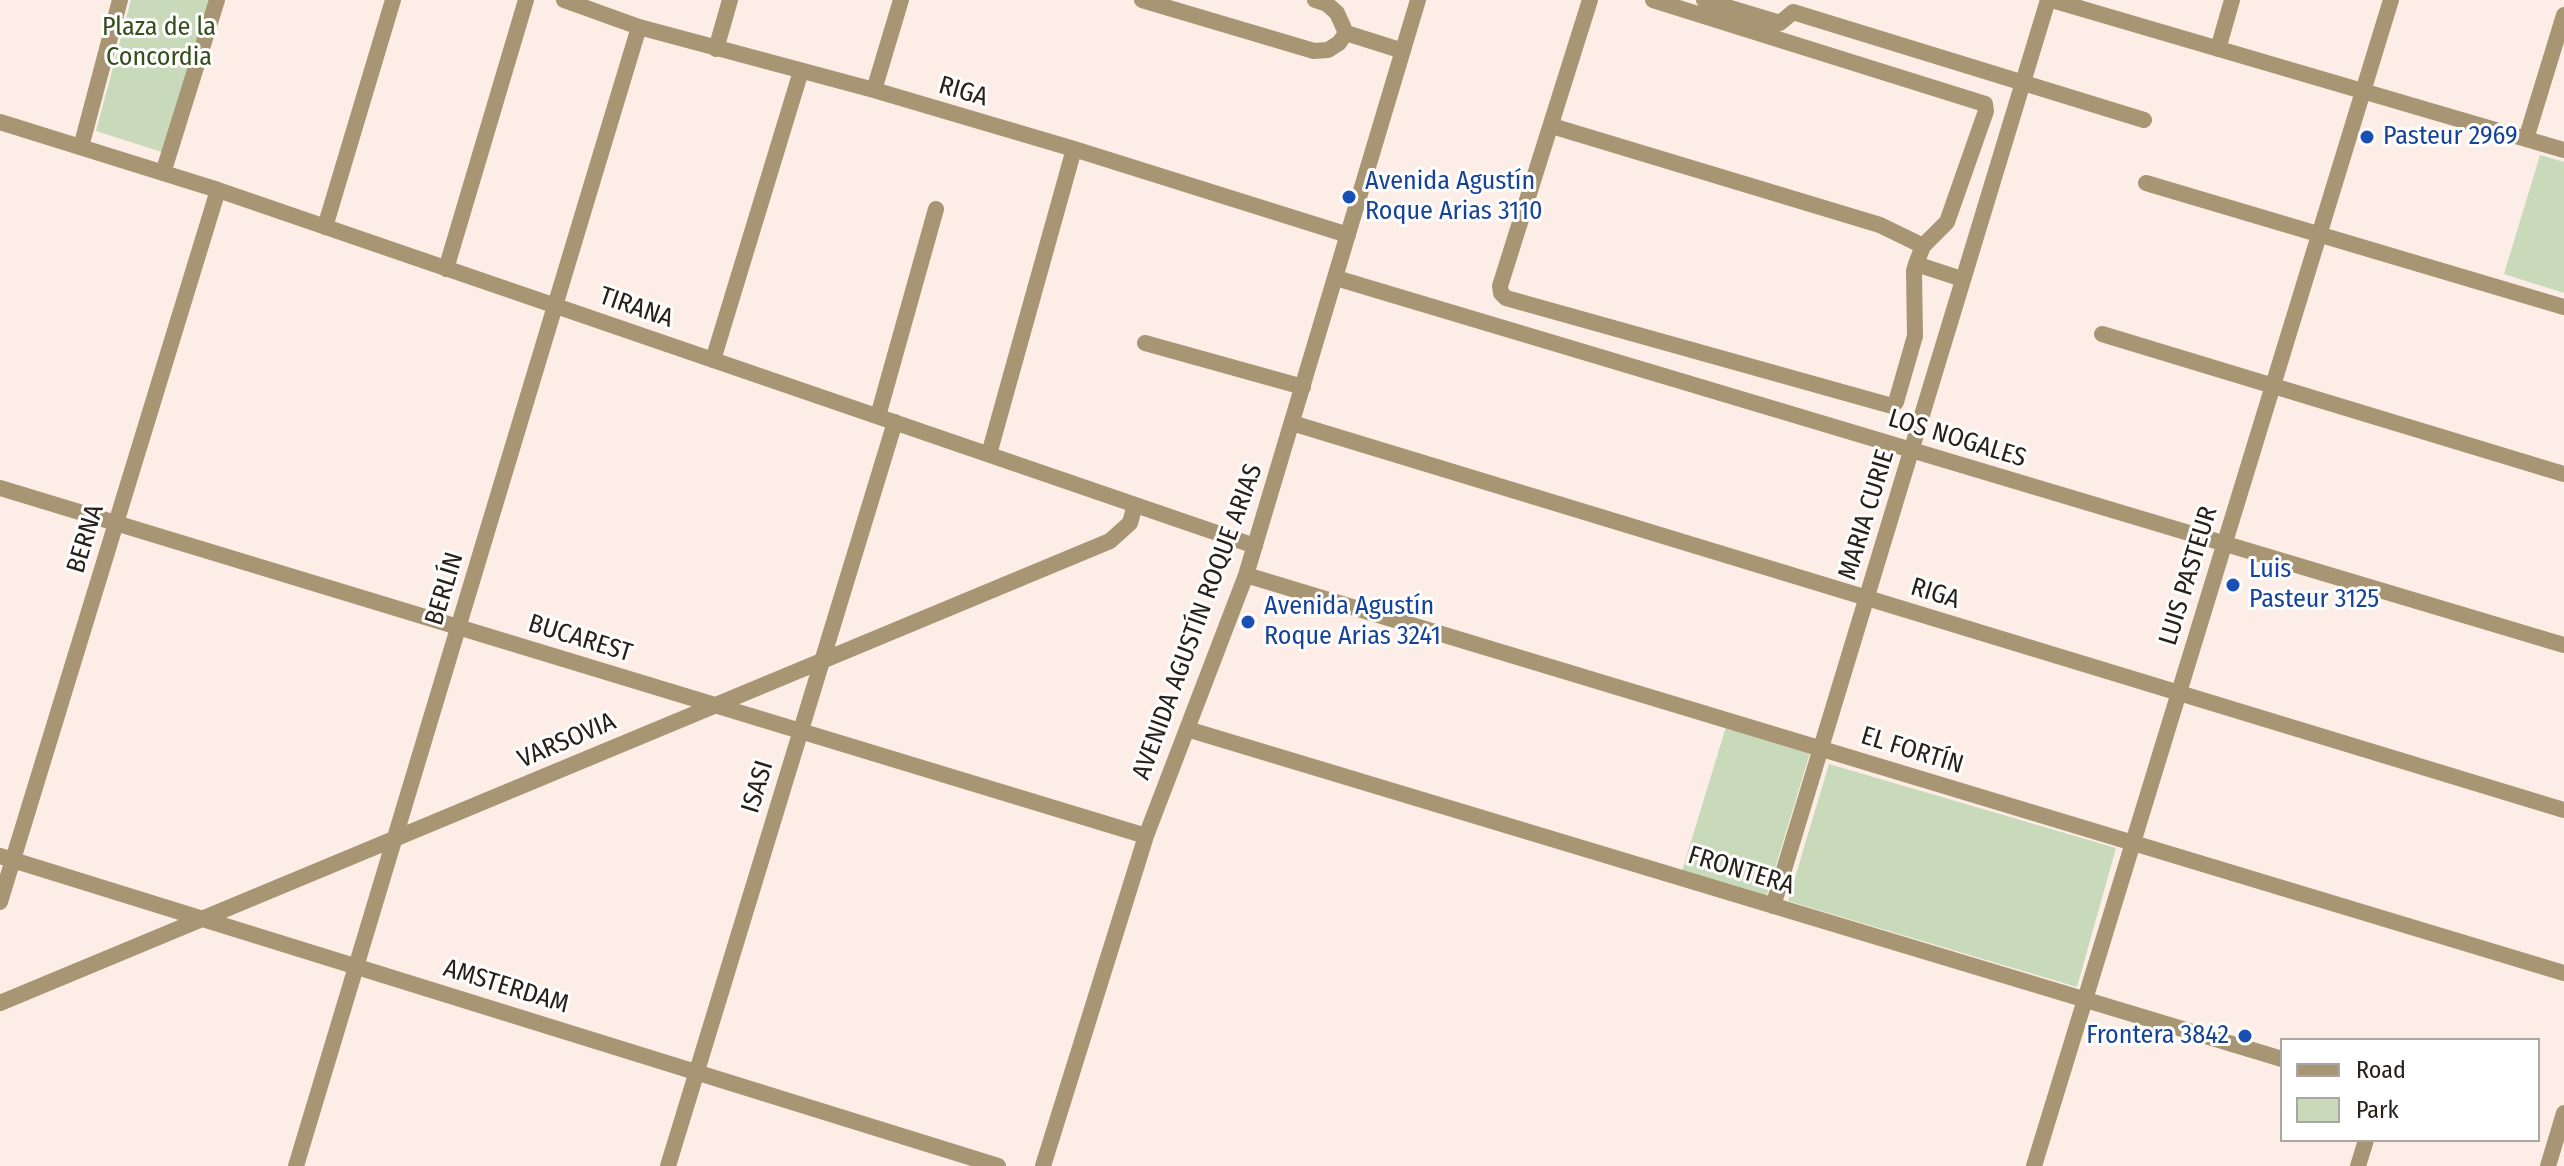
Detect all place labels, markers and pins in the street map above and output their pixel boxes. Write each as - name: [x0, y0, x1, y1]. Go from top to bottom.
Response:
- place label: Pasteur 2969: [2383, 121, 2518, 153]
- marker: Pasteur 2969: [2358, 128, 2376, 146]
- place label: Avenida Agustín Roque Arias 3110: [1365, 166, 1543, 228]
- marker: Avenida Agustín Roque Arias 3110: [1340, 188, 1358, 206]
- place label: Luis Pasteur 3125: [2249, 554, 2379, 616]
- marker: Luis Pasteur 3125: [2224, 576, 2242, 594]
- place label: Avenida Agustín Roque Arias 3241: [1264, 591, 1441, 652]
- marker: Avenida Agustín Roque Arias 3241: [1239, 613, 1257, 631]
- place label: Frontera 3842: [2086, 1020, 2229, 1052]
- marker: Frontera 3842: [2236, 1027, 2254, 1045]

